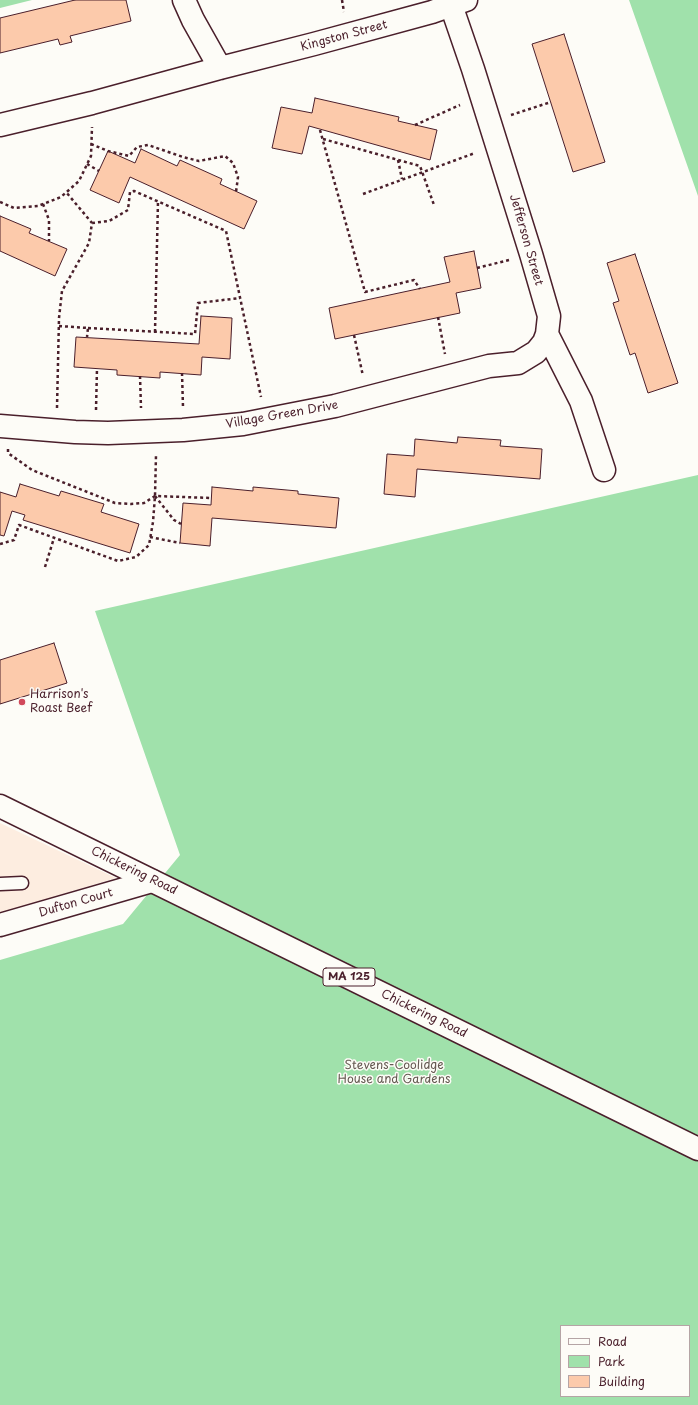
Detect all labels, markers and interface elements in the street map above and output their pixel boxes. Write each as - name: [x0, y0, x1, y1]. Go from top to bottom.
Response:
- street label: Kingston Street: [299, 18, 389, 54]
- street label: Jefferson Street: [506, 193, 546, 287]
- street label: Village Green Drive: [225, 398, 339, 432]
- place label: Harrison's Roast Beef: [30, 688, 92, 716]
- marker: Harrison's Roast Beef: [17, 697, 27, 707]
- street label: Chickering Road: [89, 844, 179, 898]
- street label: Dufton Court: [37, 886, 115, 920]
- road number: MA 125: [323, 968, 375, 986]
- street label: Chickering Road: [379, 987, 469, 1041]
- park label: Stevens-Coolidge House and Gardens: [338, 1059, 450, 1087]
- legend: [560, 1325, 690, 1397]
- text: Road: [598, 1332, 627, 1350]
- text: Park: [598, 1352, 625, 1370]
- text: Building: [598, 1372, 645, 1390]

